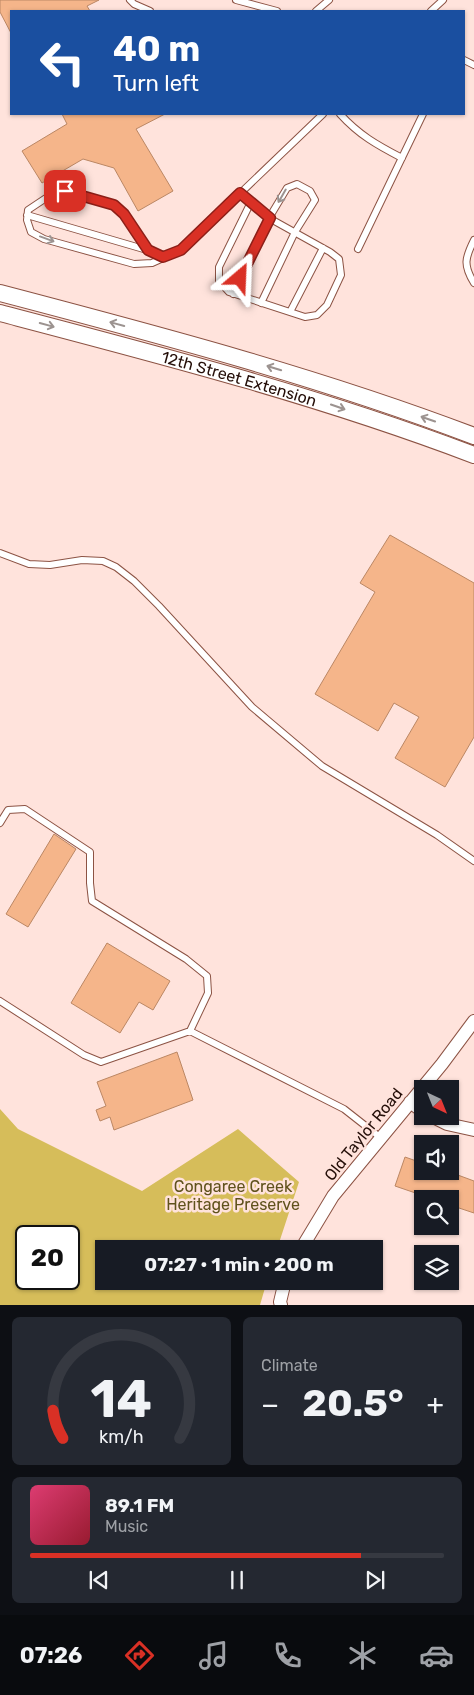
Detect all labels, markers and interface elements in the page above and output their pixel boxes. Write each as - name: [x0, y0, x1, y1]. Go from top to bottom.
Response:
- text: 40 m: [113, 28, 200, 70]
- icon: left: [30, 30, 95, 95]
- text: Turn left: [113, 70, 199, 97]
- pin: [44, 170, 86, 212]
- icon: arrive: [51, 177, 79, 205]
- one-way arrow: [276, 189, 286, 203]
- one-way arrow: [38, 235, 54, 244]
- position arrow: [213, 251, 265, 303]
- one-way arrow: [110, 319, 126, 328]
- one-way arrow: [39, 321, 55, 331]
- street label: 12th Street Extension: [159, 347, 319, 410]
- one-way arrow: [266, 363, 282, 373]
- one-way arrow: [330, 403, 346, 412]
- one-way arrow: [421, 414, 437, 423]
- north arrow: [414, 1080, 459, 1125]
- map controls: [414, 1080, 459, 1290]
- street label: Old Taylor Road: [320, 1084, 407, 1184]
- button: sound: [414, 1135, 459, 1180]
- park label: Congaree Creek Heritage Preserve: [166, 1177, 300, 1214]
- button: search: [414, 1190, 459, 1235]
- speed limit sign: 20: [15, 1225, 80, 1290]
- button: layers: [414, 1245, 459, 1290]
- text: 07:27 · 1 min · 200 m: [144, 1253, 334, 1276]
- text: Climate: [261, 1356, 318, 1375]
- text: 14: [91, 1368, 152, 1430]
- text: 20.5°: [302, 1380, 404, 1426]
- text: −: [261, 1388, 279, 1421]
- text: +: [427, 1388, 444, 1421]
- text: km/h: [99, 1426, 144, 1447]
- text: 89.1 FM: [105, 1494, 174, 1517]
- text: Music: [105, 1517, 148, 1536]
- icon: previous: [85, 1566, 113, 1594]
- icon: pause: [223, 1566, 251, 1594]
- icon: next: [361, 1566, 389, 1594]
- icon: directions: [122, 1638, 157, 1673]
- icon: music: [196, 1638, 231, 1673]
- icon: phone: [270, 1638, 305, 1673]
- icon: climate: [345, 1638, 380, 1673]
- icon: car: [419, 1638, 454, 1673]
- text: 07:26: [20, 1642, 82, 1669]

